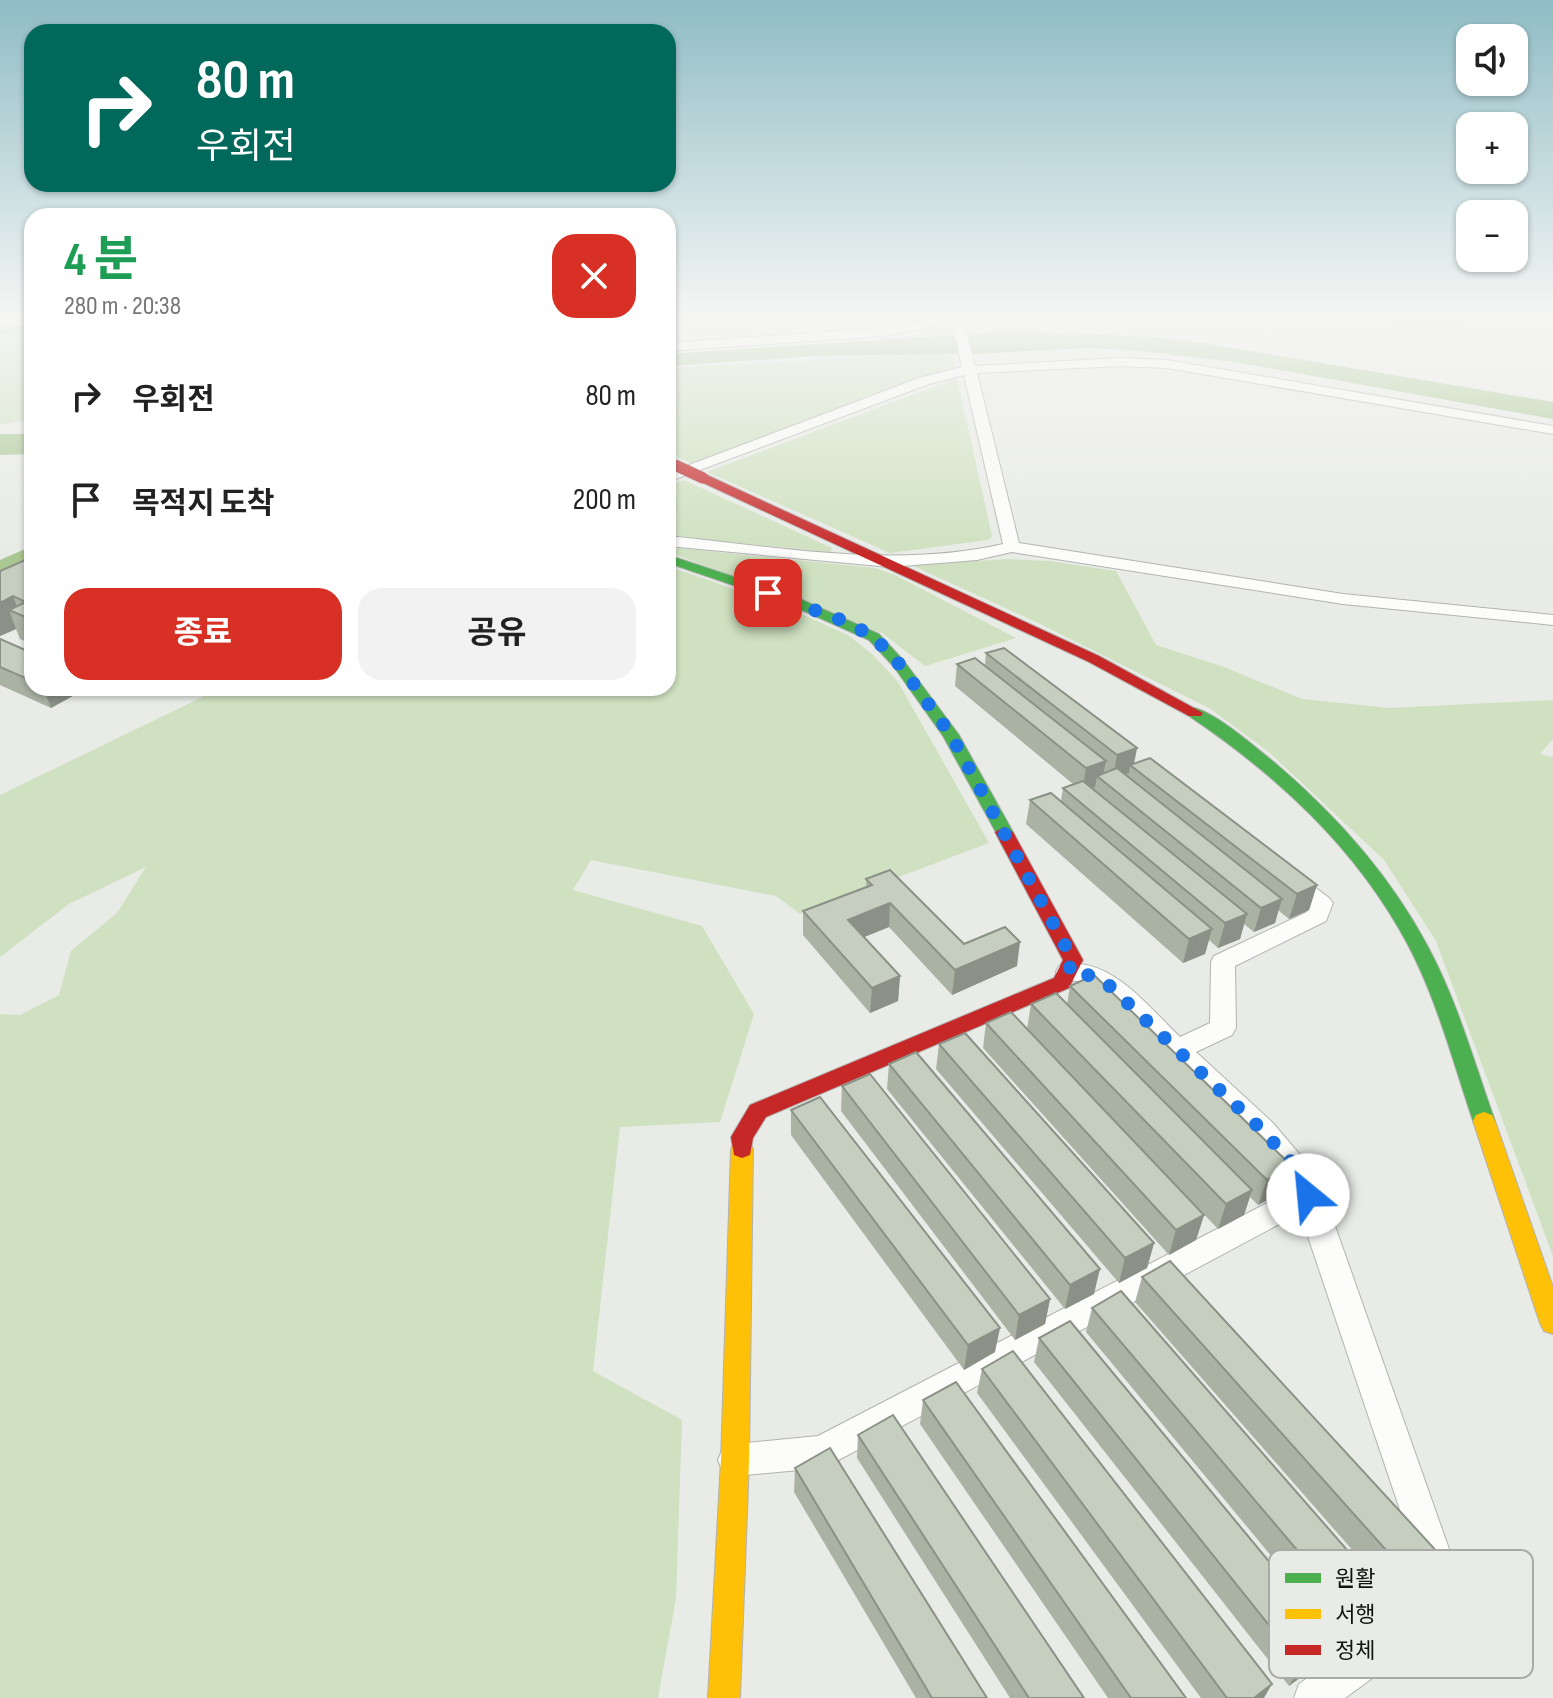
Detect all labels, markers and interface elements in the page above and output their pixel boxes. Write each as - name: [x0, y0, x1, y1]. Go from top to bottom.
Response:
- map controls: [1456, 24, 1528, 272]
- button: sound: [1456, 24, 1528, 96]
- text: 80 m: [196, 48, 295, 115]
- icon: right: [64, 56, 168, 160]
- button: +: [1456, 112, 1528, 184]
- text: 우회전: [196, 126, 295, 169]
- button: −: [1456, 200, 1528, 272]
- text: 4 분: [64, 232, 138, 289]
- button: close: [552, 234, 636, 318]
- text: 280 m · 20:38: [64, 291, 181, 322]
- icon: right: [64, 374, 108, 418]
- text: 80 m: [585, 378, 636, 414]
- text: 우회전: [132, 382, 215, 418]
- icon: arrive: [64, 478, 108, 522]
- text: 200 m: [573, 482, 636, 518]
- text: 목적지 도착: [132, 486, 275, 522]
- pin: [734, 559, 802, 627]
- icon: arrive: [746, 571, 790, 615]
- button: 종료: [64, 588, 342, 680]
- button: 공유: [358, 588, 636, 680]
- position arrow: [1266, 1153, 1350, 1237]
- legend: [1269, 1550, 1533, 1678]
- text: 원활: [1335, 1566, 1375, 1593]
- text: 서행: [1335, 1602, 1375, 1629]
- text: 정체: [1335, 1638, 1375, 1665]

